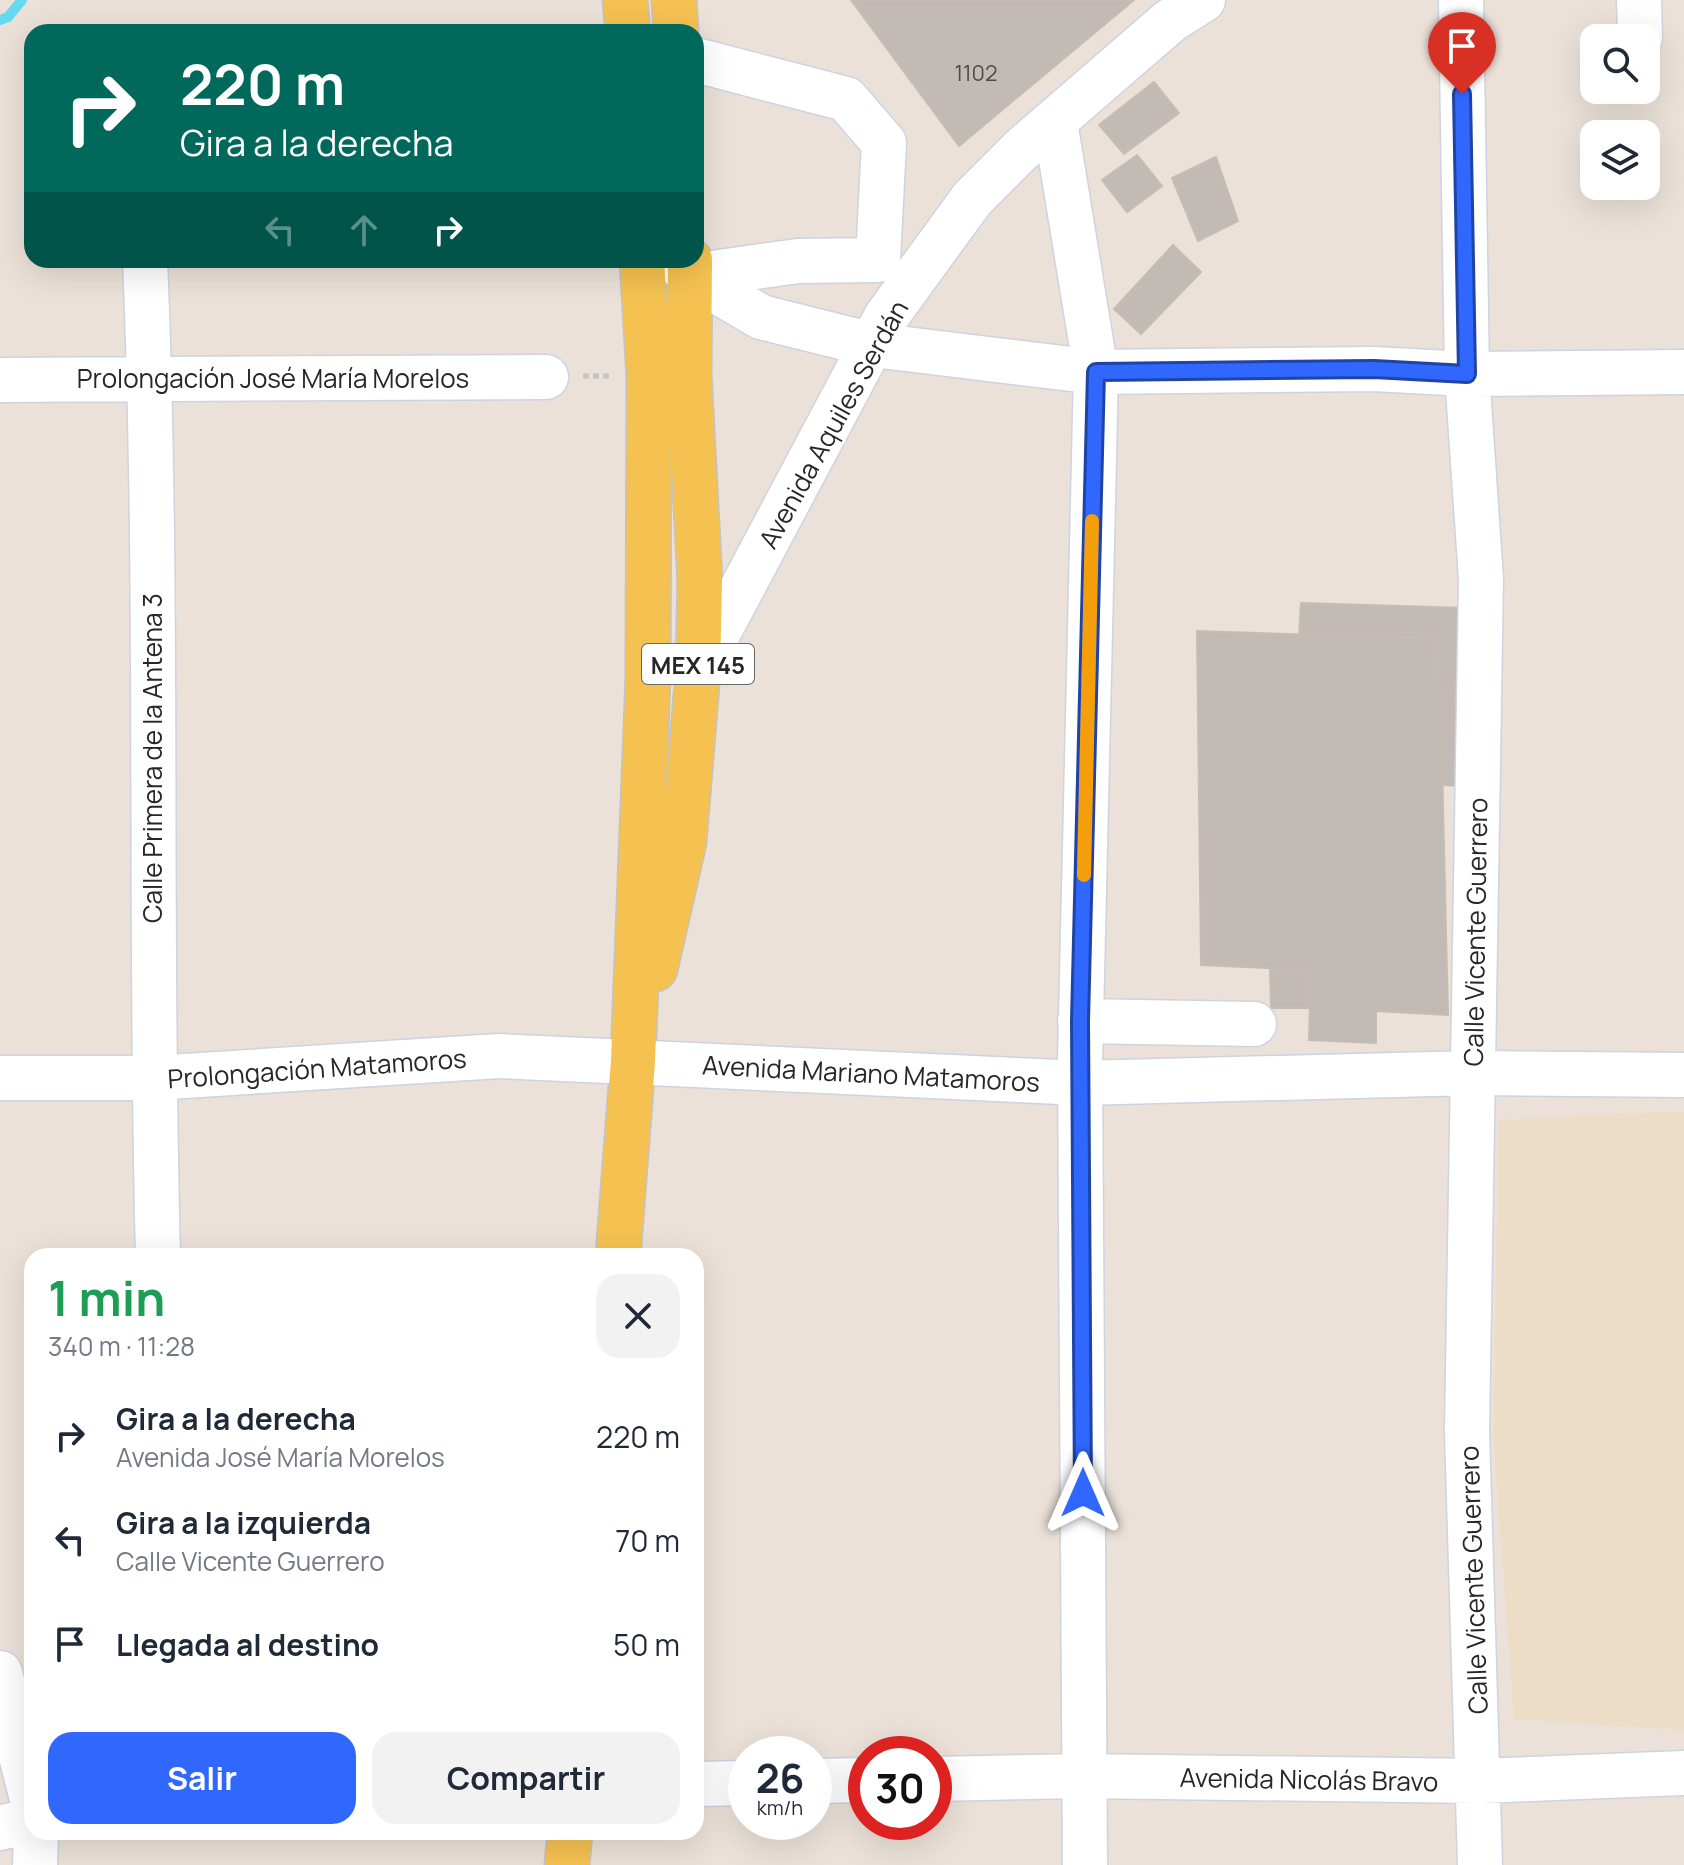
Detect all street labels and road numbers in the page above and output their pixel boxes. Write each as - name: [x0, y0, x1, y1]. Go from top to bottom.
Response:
- street label: Avenida Aquiles Serdán: [750, 293, 916, 555]
- street label: Prolongación José María Morelos: [77, 360, 469, 396]
- street label: Calle Primera de la Antena 3: [134, 593, 170, 923]
- road number: MEX 145: [642, 644, 754, 684]
- street label: Calle Vicente Guerrero: [1455, 797, 1495, 1067]
- street label: Prolongación Matamoros: [166, 1040, 468, 1096]
- street label: Avenida Mariano Matamoros: [701, 1046, 1041, 1100]
- street label: Calle Vicente Guerrero: [1450, 1445, 1496, 1715]
- street label: Avenida Nicolás Bravo: [1179, 1759, 1439, 1799]

